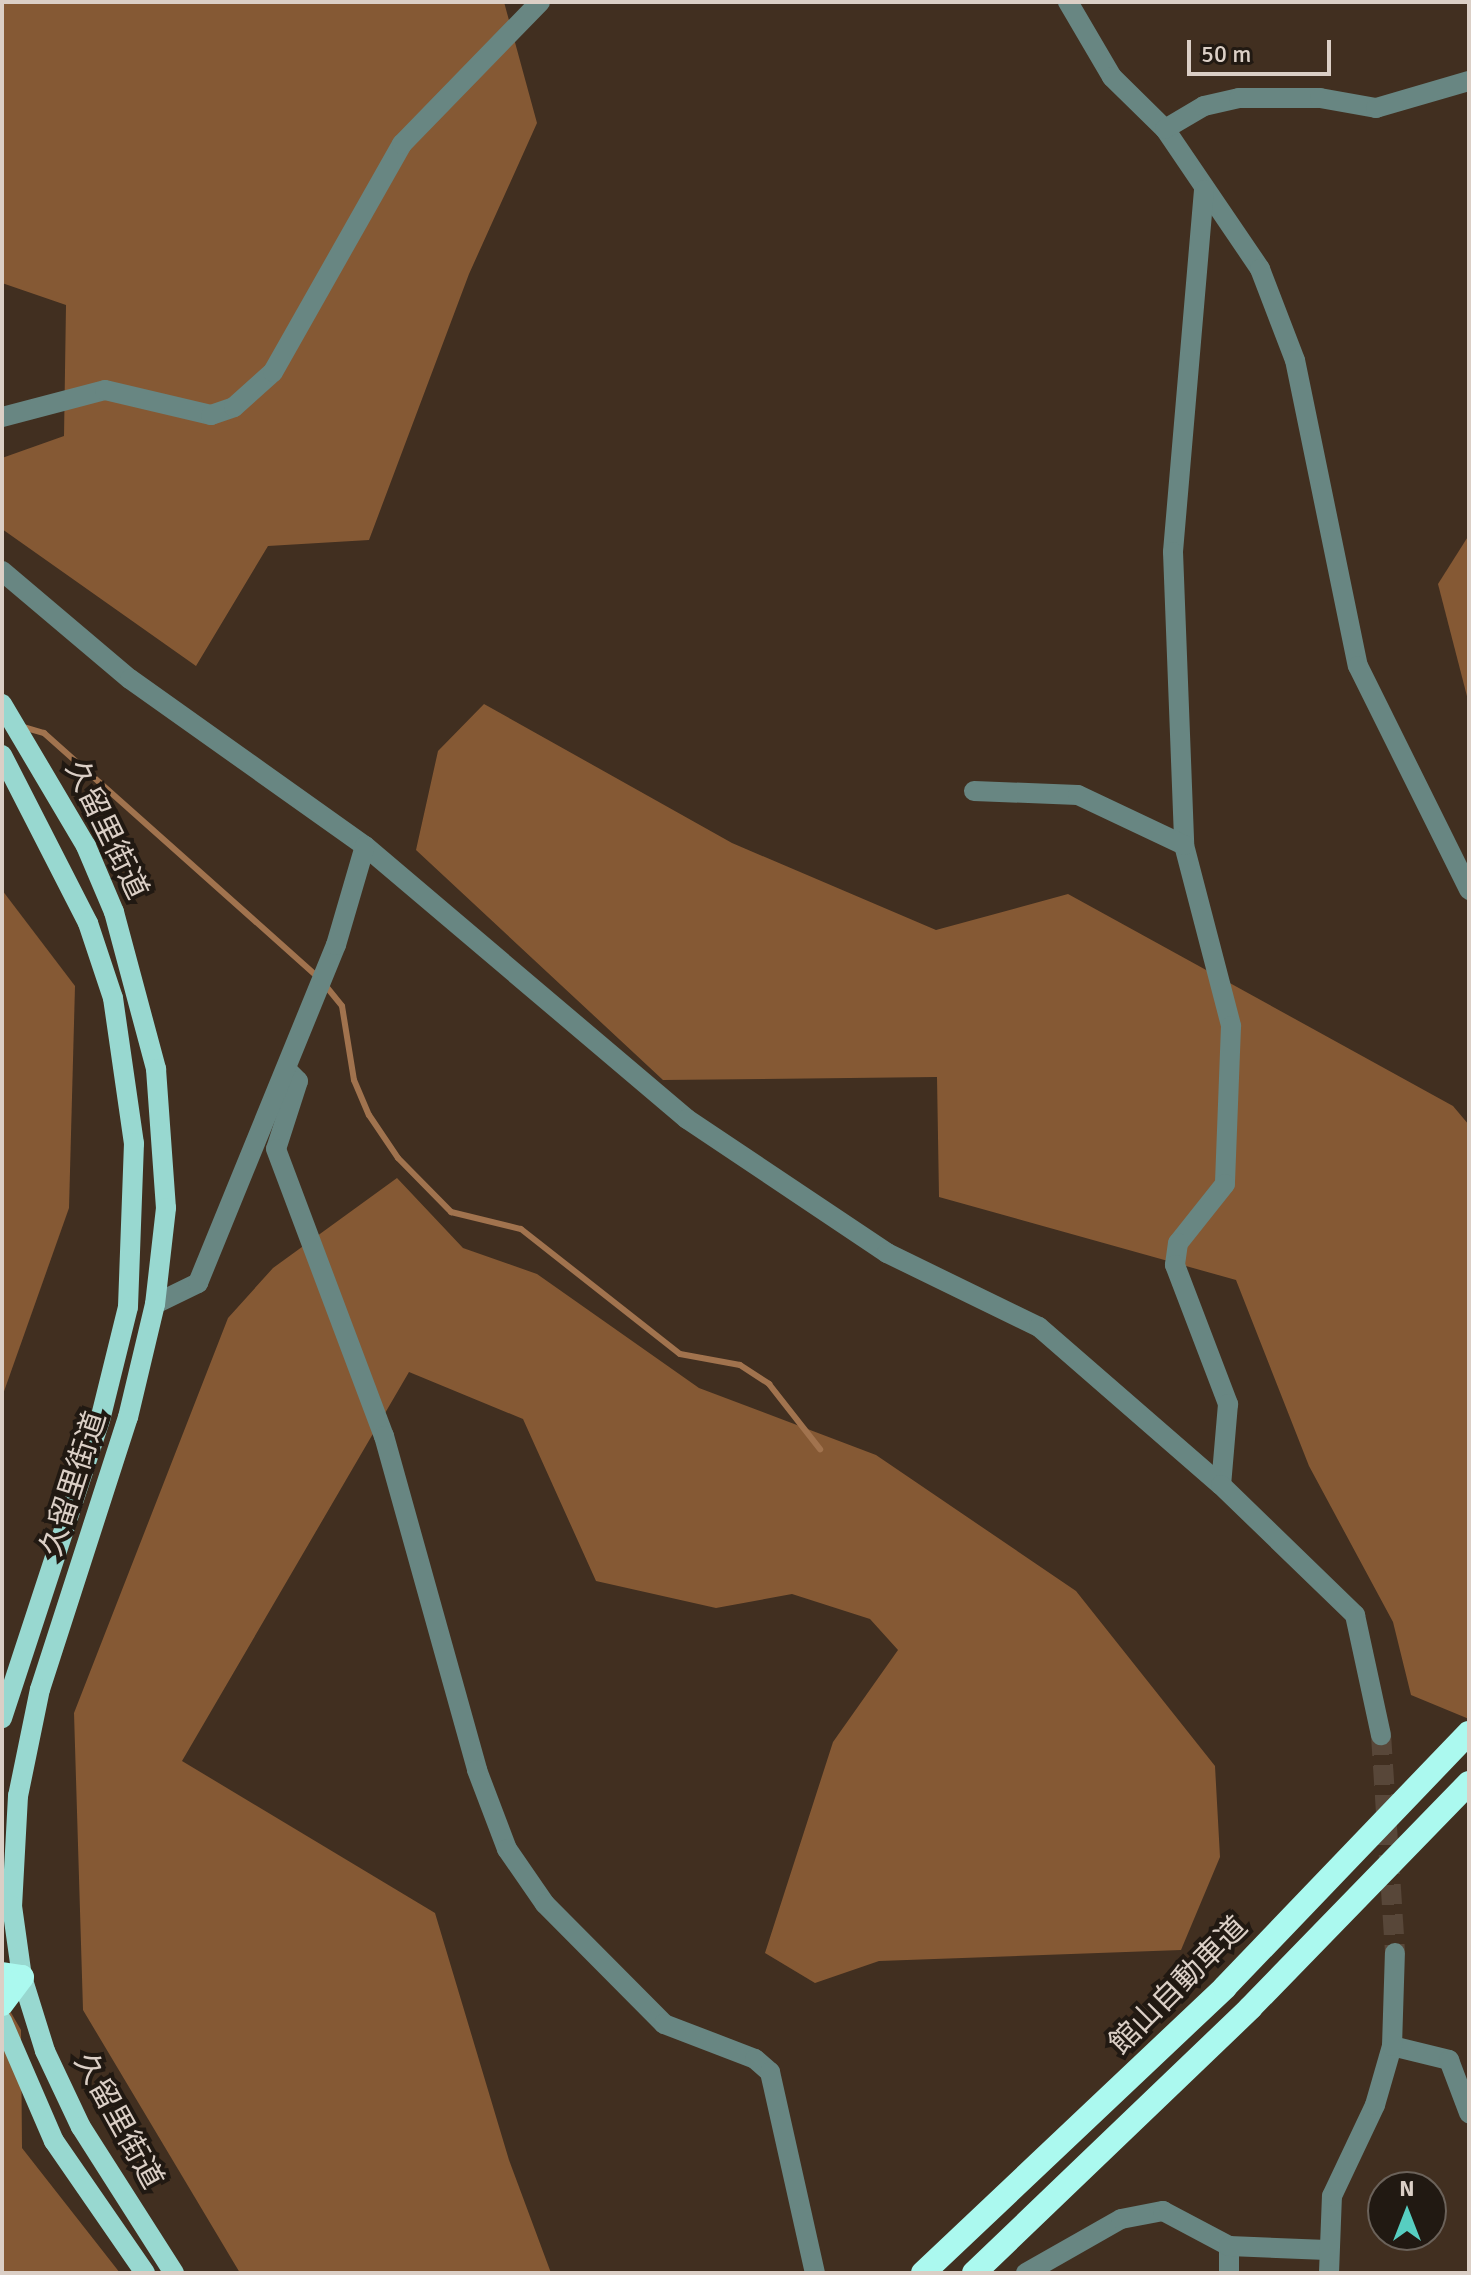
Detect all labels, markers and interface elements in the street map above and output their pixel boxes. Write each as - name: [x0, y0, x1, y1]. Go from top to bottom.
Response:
- scale bar: [1191, 24, 1335, 74]
- text: 50 m: [1201, 39, 1251, 69]
- street label: 久留里街道: [57, 755, 155, 905]
- street label: 久留里街道: [34, 1407, 114, 1561]
- street label: 館山自動車道: [1103, 1910, 1255, 2062]
- street label: 久留里街道: [66, 2047, 170, 2195]
- north arrow: [1367, 2171, 1447, 2251]
- text: N: [1399, 2175, 1415, 2202]

